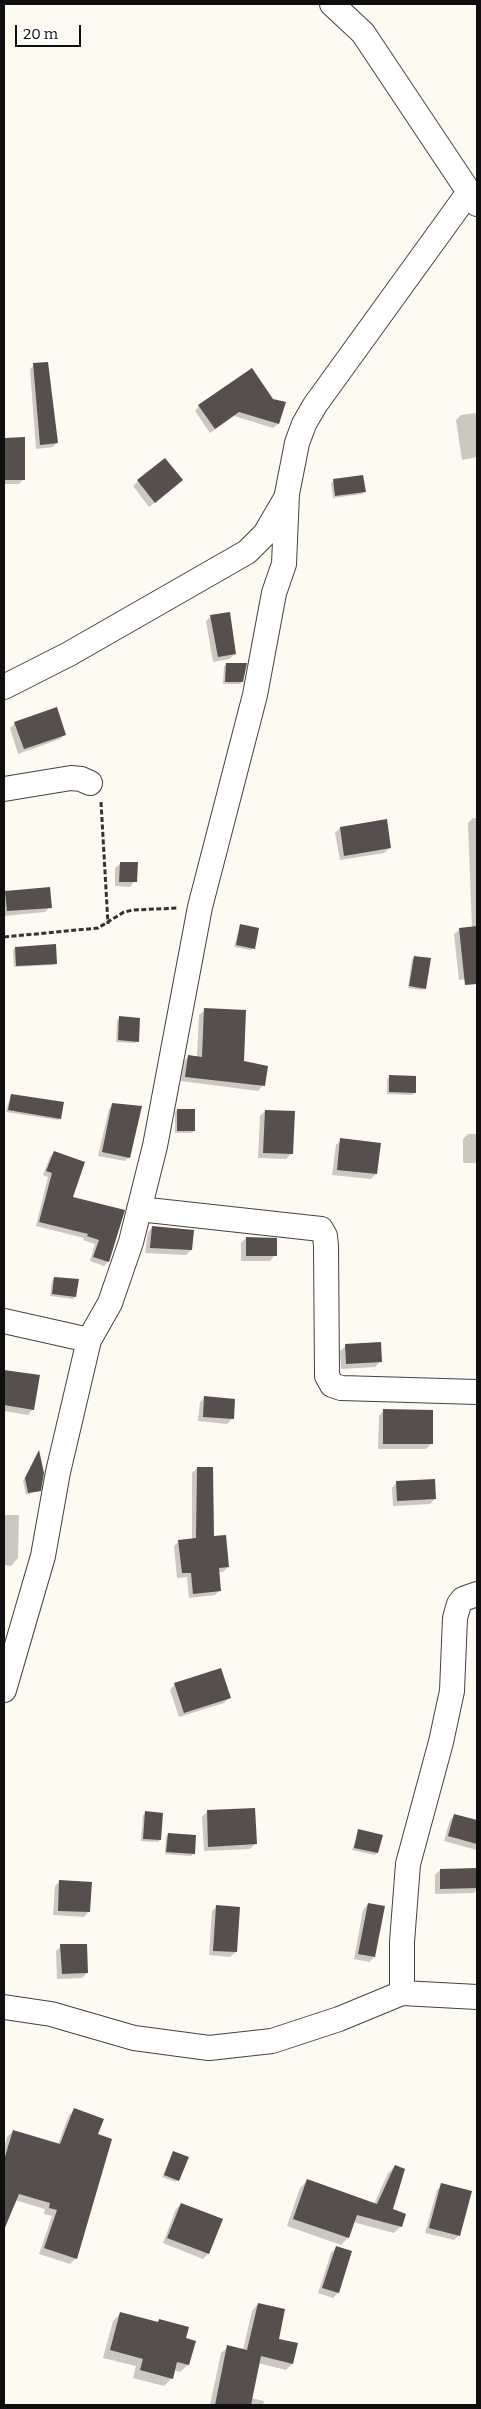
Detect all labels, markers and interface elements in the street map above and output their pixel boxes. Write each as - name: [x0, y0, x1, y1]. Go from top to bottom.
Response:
- scale bar: [18, 15, 84, 47]
- text: 20 m: [23, 25, 58, 43]

